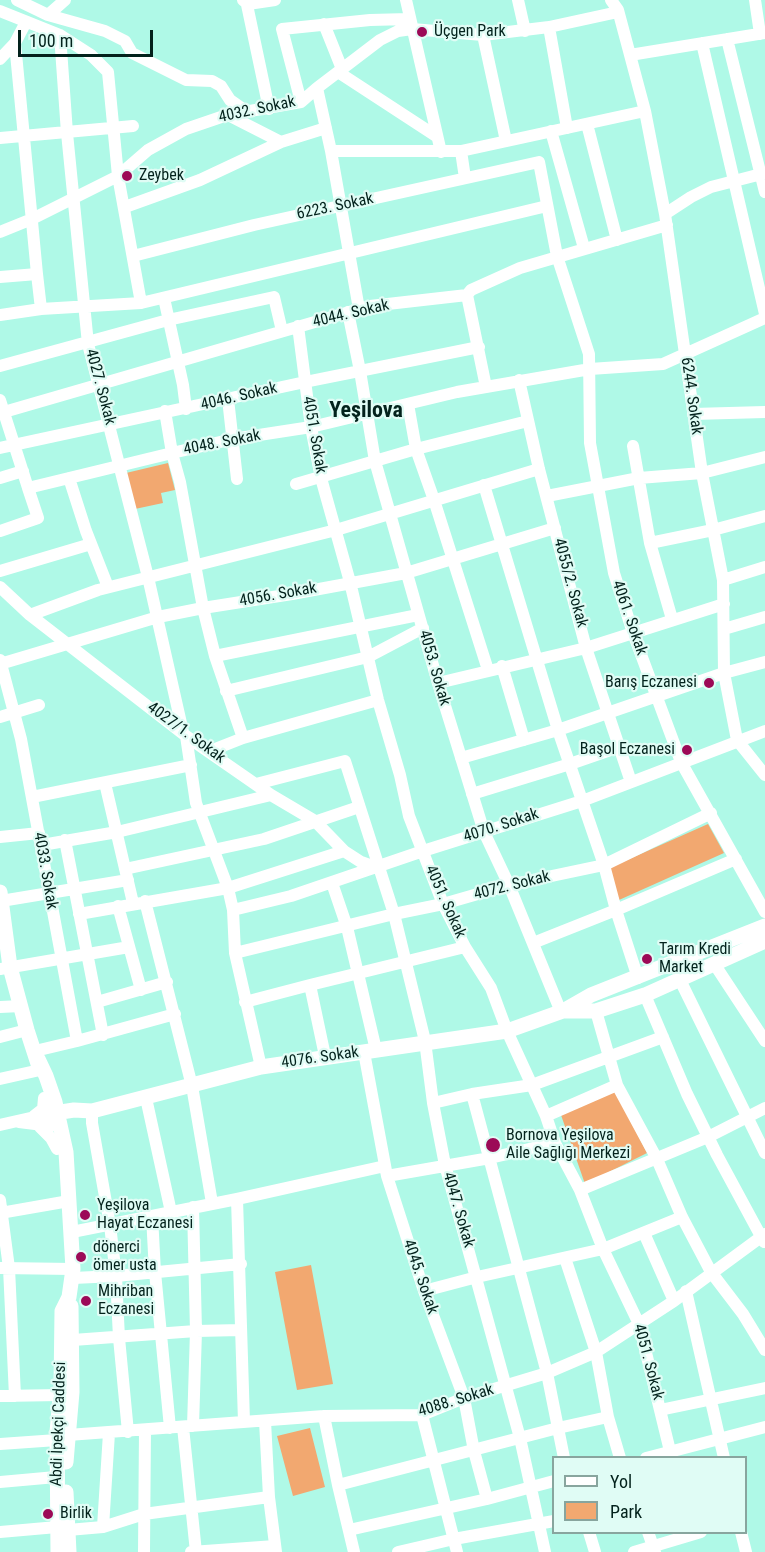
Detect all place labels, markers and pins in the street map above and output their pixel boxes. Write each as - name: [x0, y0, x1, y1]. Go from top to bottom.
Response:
- place label: Üçgen Park: [434, 22, 506, 42]
- marker: Üçgen Park: [415, 25, 429, 39]
- place label: Zeybek: [139, 166, 184, 186]
- marker: Zeybek: [120, 169, 134, 183]
- place label: Barış Eczanesi: [605, 673, 697, 693]
- marker: Barış Eczanesi: [702, 676, 716, 690]
- place label: Başol Eczanesi: [580, 740, 675, 760]
- marker: Başol Eczanesi: [680, 743, 694, 757]
- place label: Tarım Kredi Market: [659, 940, 731, 978]
- marker: Tarım Kredi Market: [640, 952, 654, 966]
- place label: Bornova Yeşilova Aile Sağlığı Merkezi: [506, 1126, 630, 1164]
- marker: Bornova Yeşilova Aile Sağlığı Merkezi: [484, 1136, 502, 1154]
- place label: Yeşilova Hayat Eczanesi: [97, 1196, 193, 1234]
- marker: Yeşilova Hayat Eczanesi: [78, 1208, 92, 1222]
- place label: dönerci ömer usta: [93, 1238, 157, 1276]
- marker: dönerci ömer usta: [74, 1250, 88, 1264]
- place label: Mihriban Eczanesi: [98, 1282, 154, 1320]
- marker: Mihriban Eczanesi: [79, 1294, 93, 1308]
- place label: Birlik: [60, 1504, 92, 1524]
- marker: Birlik: [41, 1507, 55, 1521]

